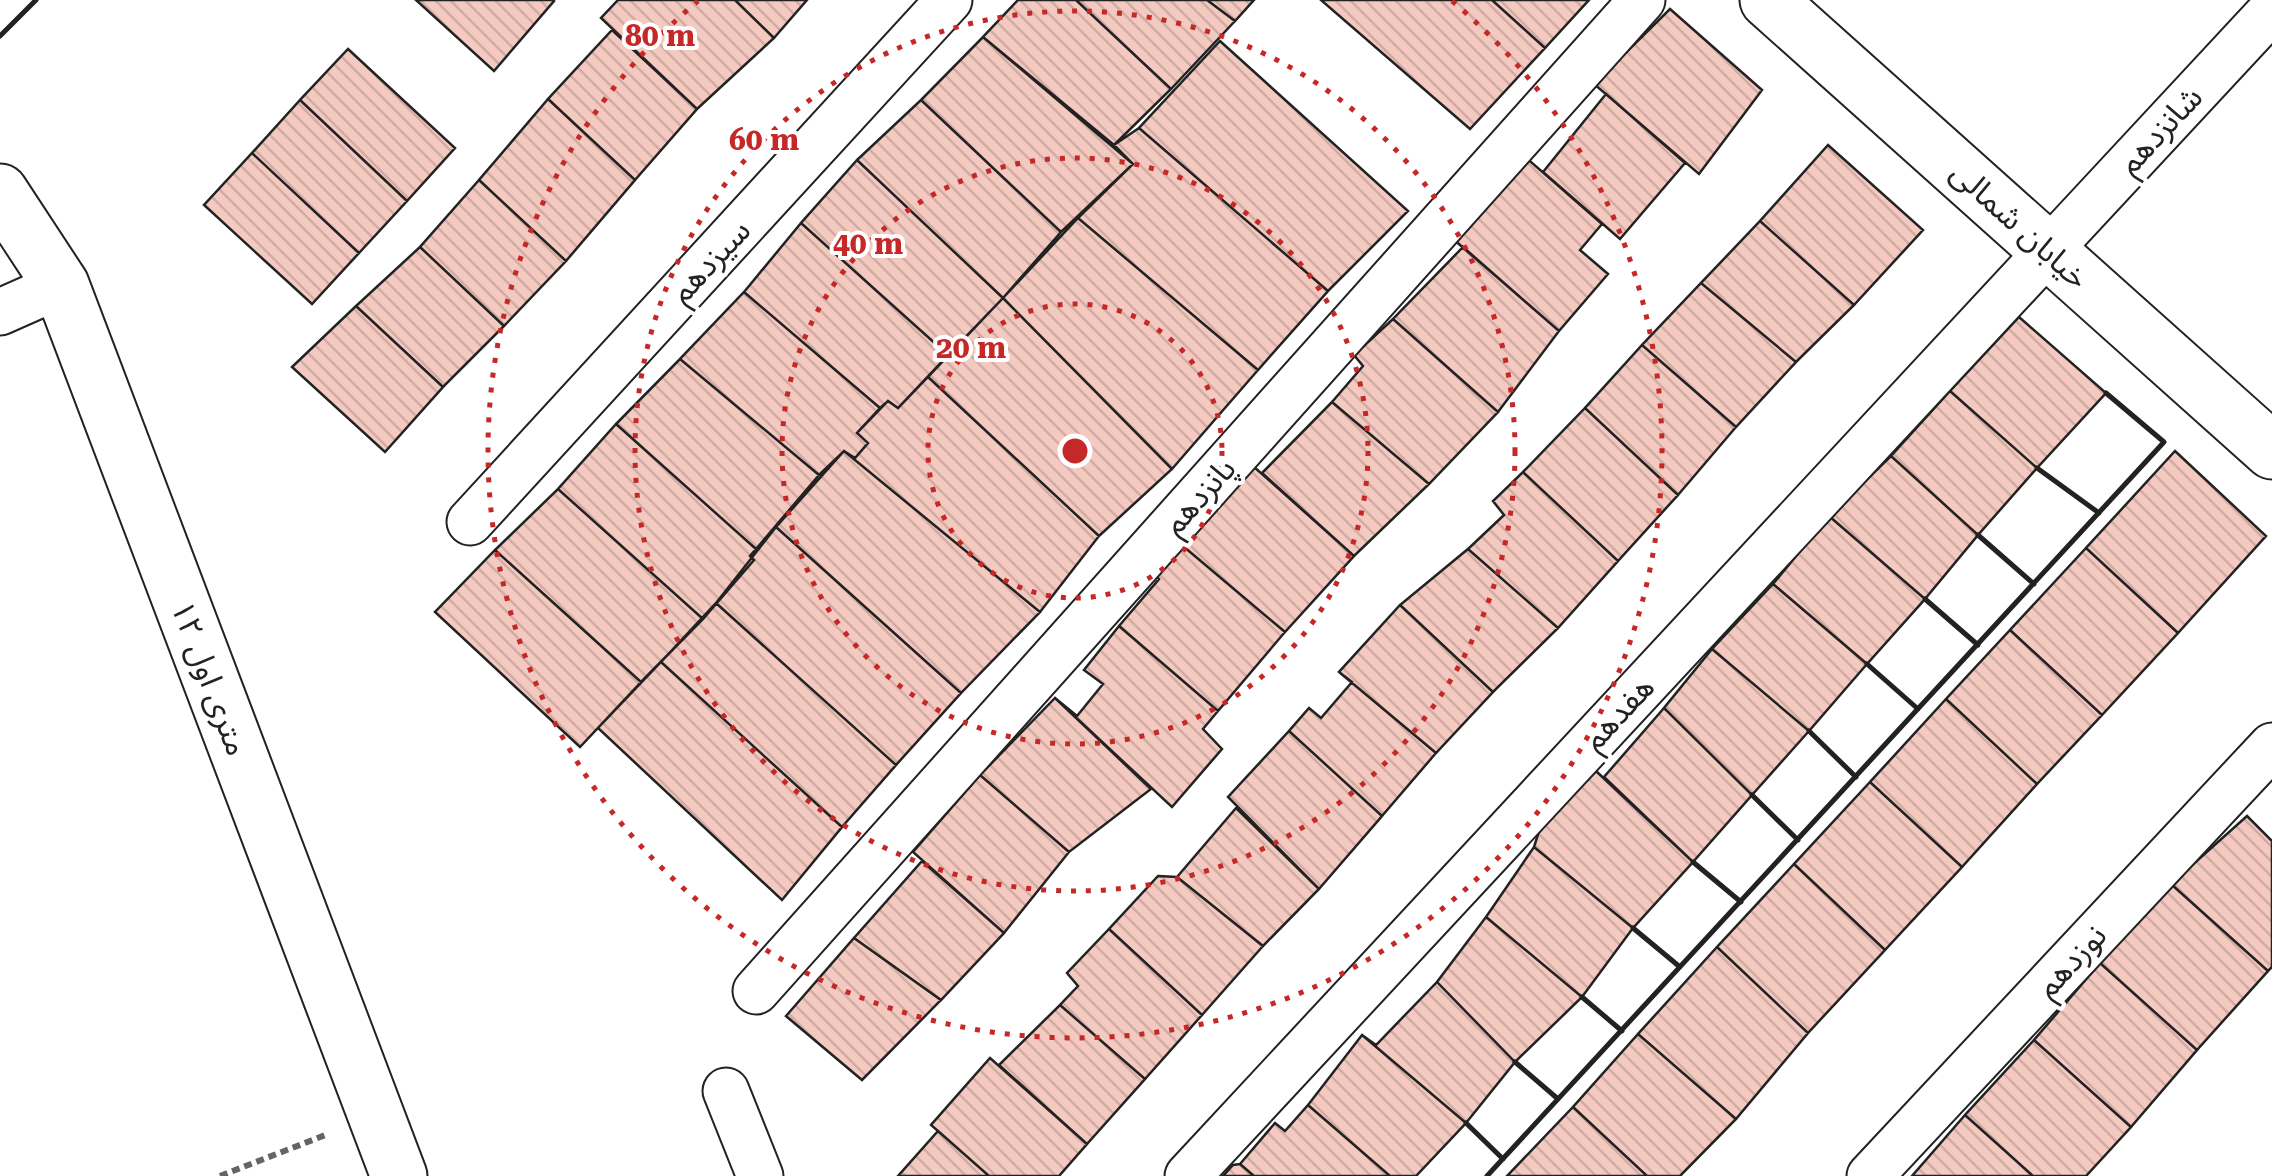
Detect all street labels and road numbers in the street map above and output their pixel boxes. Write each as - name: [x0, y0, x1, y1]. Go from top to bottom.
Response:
- street label: شانزدهم: [2110, 78, 2214, 185]
- street label: خیابان شمالی: [1943, 153, 2097, 297]
- street label: سیزدهم: [662, 211, 762, 314]
- street label: پانزدهم: [1154, 450, 1247, 546]
- street label: ۱۲ متری اول: [163, 595, 257, 761]
- street label: هفدهم: [1574, 668, 1665, 761]
- street label: نوزدهم: [2028, 917, 2118, 1009]

